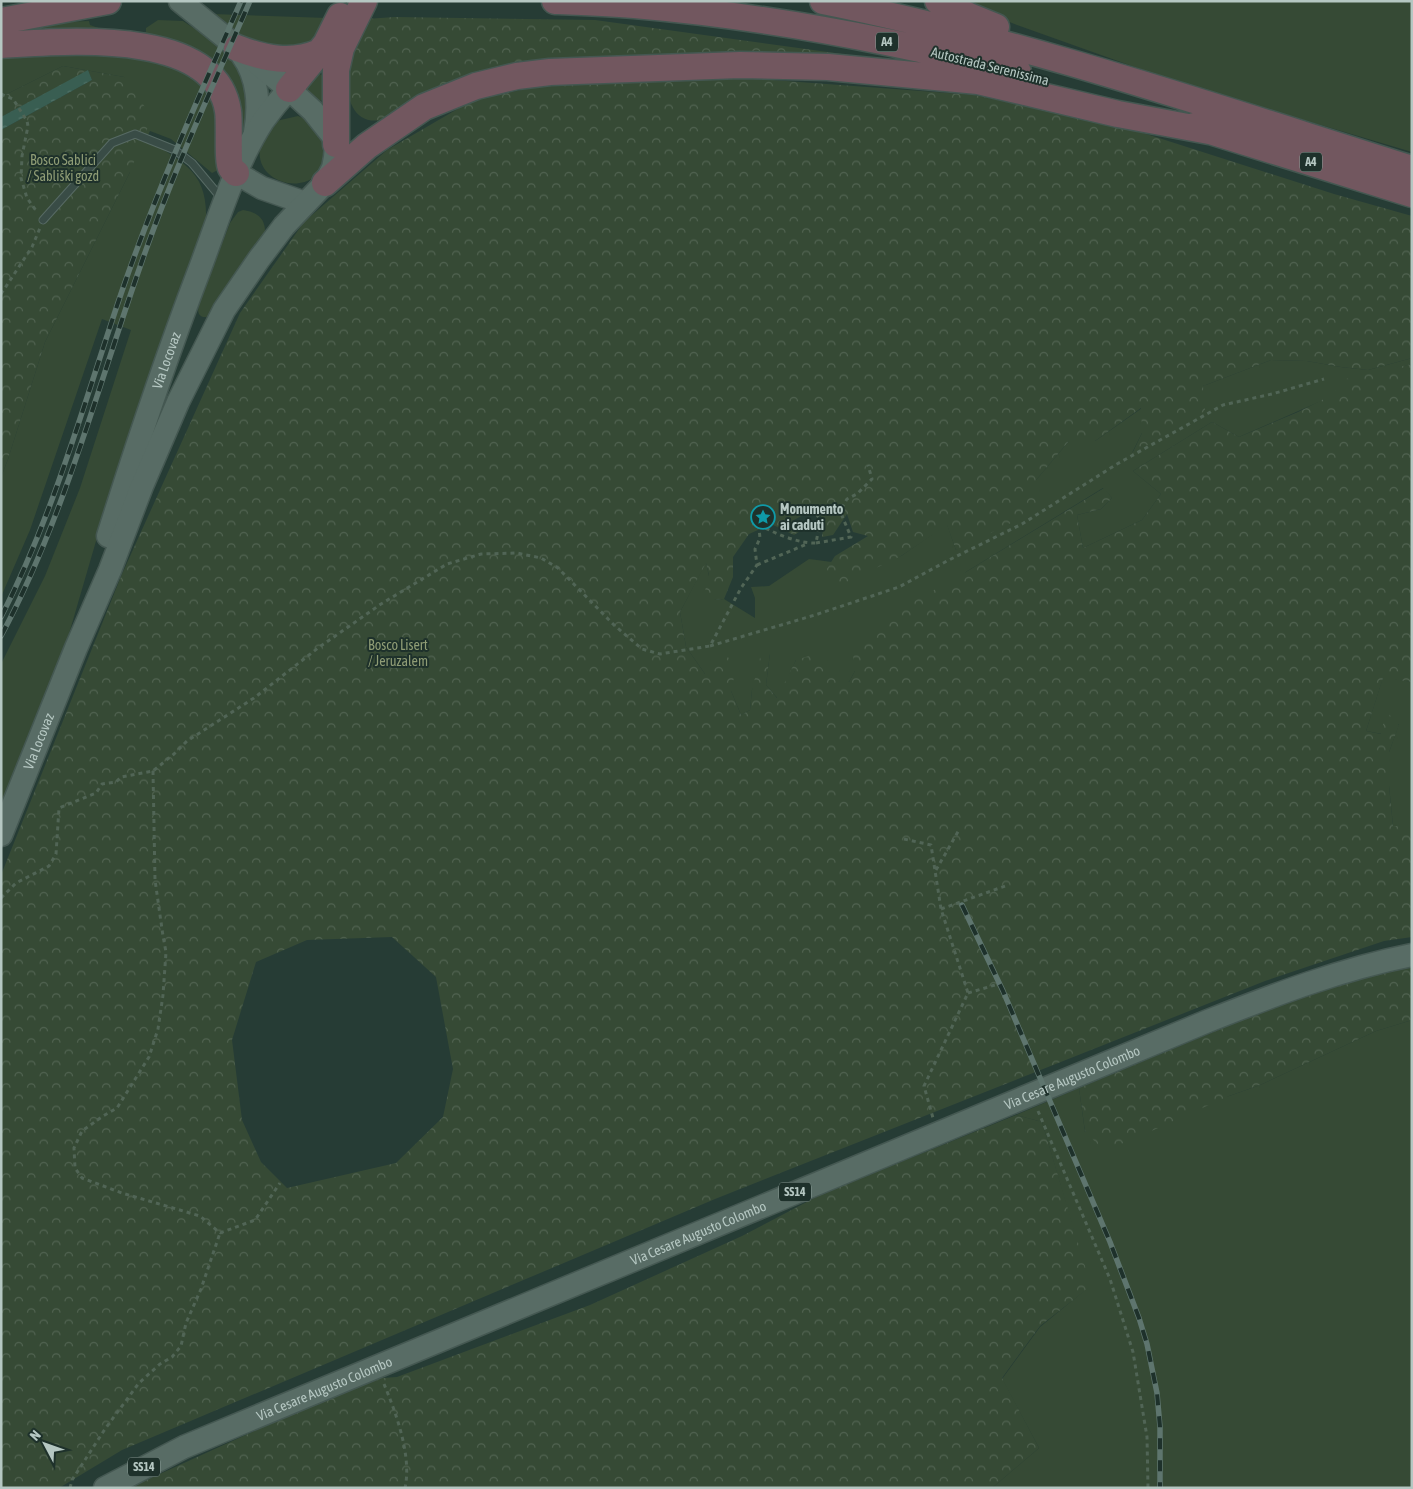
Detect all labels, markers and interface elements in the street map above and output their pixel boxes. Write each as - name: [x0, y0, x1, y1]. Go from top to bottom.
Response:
- road number: A4: [876, 32, 898, 52]
- street label: Autostrada Serenissima: [929, 44, 1051, 88]
- park label: Bosco Sablici / Sabliški gozd: [27, 152, 99, 184]
- road number: A4: [1300, 152, 1322, 172]
- street label: Via Locovaz: [149, 330, 184, 391]
- place label: Monumento ai caduti: [780, 501, 844, 533]
- place icon: Monumento ai caduti: [750, 504, 776, 530]
- park label: Bosco Lisert / Jeruzalem: [368, 637, 428, 669]
- street label: Via Locovaz: [20, 711, 57, 772]
- street label: Via Cesare Augusto Colombo: [1002, 1042, 1142, 1113]
- road number: SS14: [779, 1182, 811, 1202]
- street label: Via Cesare Augusto Colombo: [628, 1198, 768, 1268]
- street label: Via Cesare Augusto Colombo: [254, 1353, 394, 1424]
- north arrow: [20, 1419, 70, 1469]
- text: N: [26, 1427, 44, 1444]
- road number: SS14: [128, 1458, 160, 1476]

